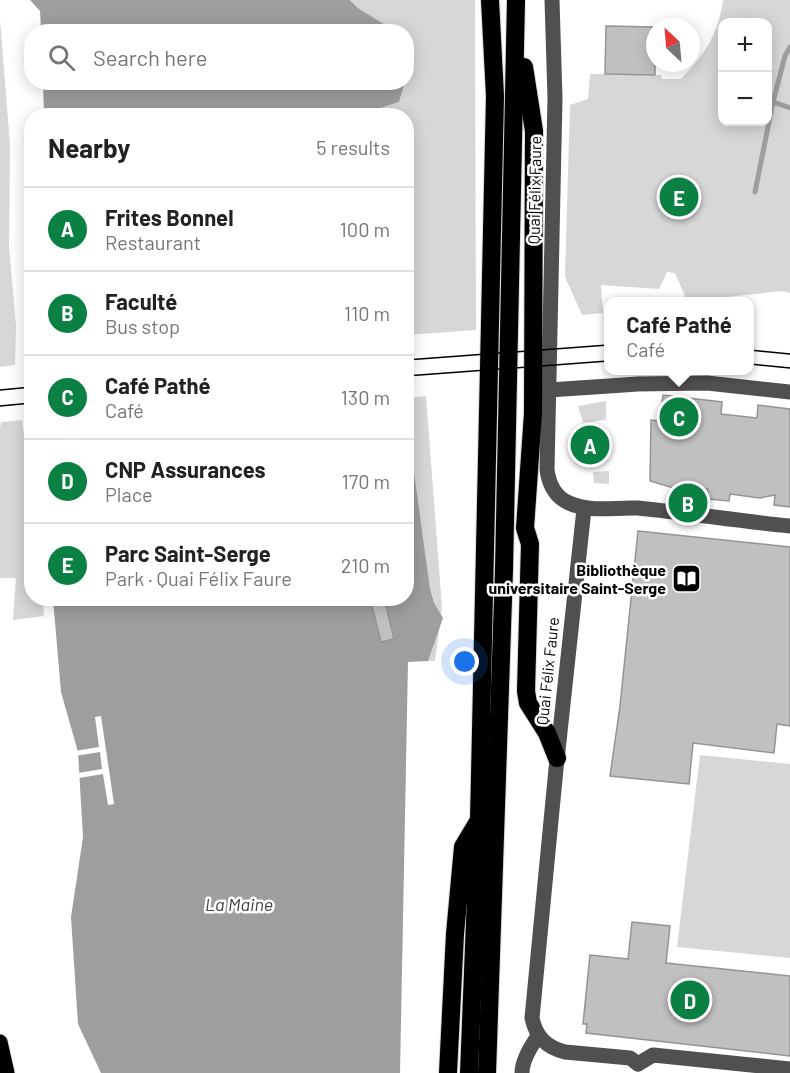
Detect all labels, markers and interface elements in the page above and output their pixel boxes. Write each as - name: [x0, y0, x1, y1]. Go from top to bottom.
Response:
- north arrow: [646, 18, 700, 72]
- map controls: [718, 18, 772, 126]
- button: +: [718, 18, 772, 72]
- search box: [24, 24, 414, 90]
- icon: search: [45, 41, 78, 74]
- text: Search here: [93, 44, 207, 70]
- button: −: [718, 72, 772, 126]
- text: Nearby: [48, 132, 130, 163]
- text: 5 results: [316, 135, 390, 159]
- street label: Quai Félix Faure: [524, 136, 544, 244]
- pin: E: [660, 174, 698, 220]
- text: Frites Bonnel: [105, 204, 234, 230]
- text: A: [61, 217, 74, 241]
- text: 100 m: [340, 217, 390, 241]
- text: Restaurant: [105, 230, 201, 254]
- text: Faculté: [105, 288, 177, 314]
- popup: [604, 297, 754, 375]
- text: B: [61, 301, 74, 325]
- text: 110 m: [344, 301, 390, 325]
- text: Café Pathé: [626, 311, 732, 337]
- text: Bus stop: [105, 314, 180, 338]
- text: Café: [626, 337, 665, 361]
- text: Café Pathé: [105, 372, 211, 398]
- text: C: [61, 385, 74, 409]
- text: 130 m: [341, 385, 390, 409]
- pin: C: [660, 394, 698, 440]
- text: Café: [105, 398, 144, 422]
- pin: A: [570, 422, 610, 468]
- text: CNP Assurances: [105, 456, 266, 482]
- text: D: [61, 469, 74, 493]
- text: 170 m: [342, 469, 390, 493]
- pin: B: [668, 480, 708, 526]
- text: Place: [105, 482, 153, 506]
- text: Parc Saint-Serge: [105, 540, 271, 566]
- text: E: [62, 553, 73, 577]
- text: 210 m: [341, 553, 390, 577]
- place label: Bibliothèque universitaire Saint-Serge: [488, 560, 666, 597]
- library icon: Bibliothèque universitaire Saint-Serge: [671, 562, 703, 594]
- text: Park · Quai Félix Faure: [105, 566, 292, 590]
- street label: Quai Félix Faure: [532, 616, 562, 726]
- your location: [450, 647, 479, 676]
- water label: La Maine: [205, 893, 273, 915]
- pin: D: [670, 978, 710, 1022]

